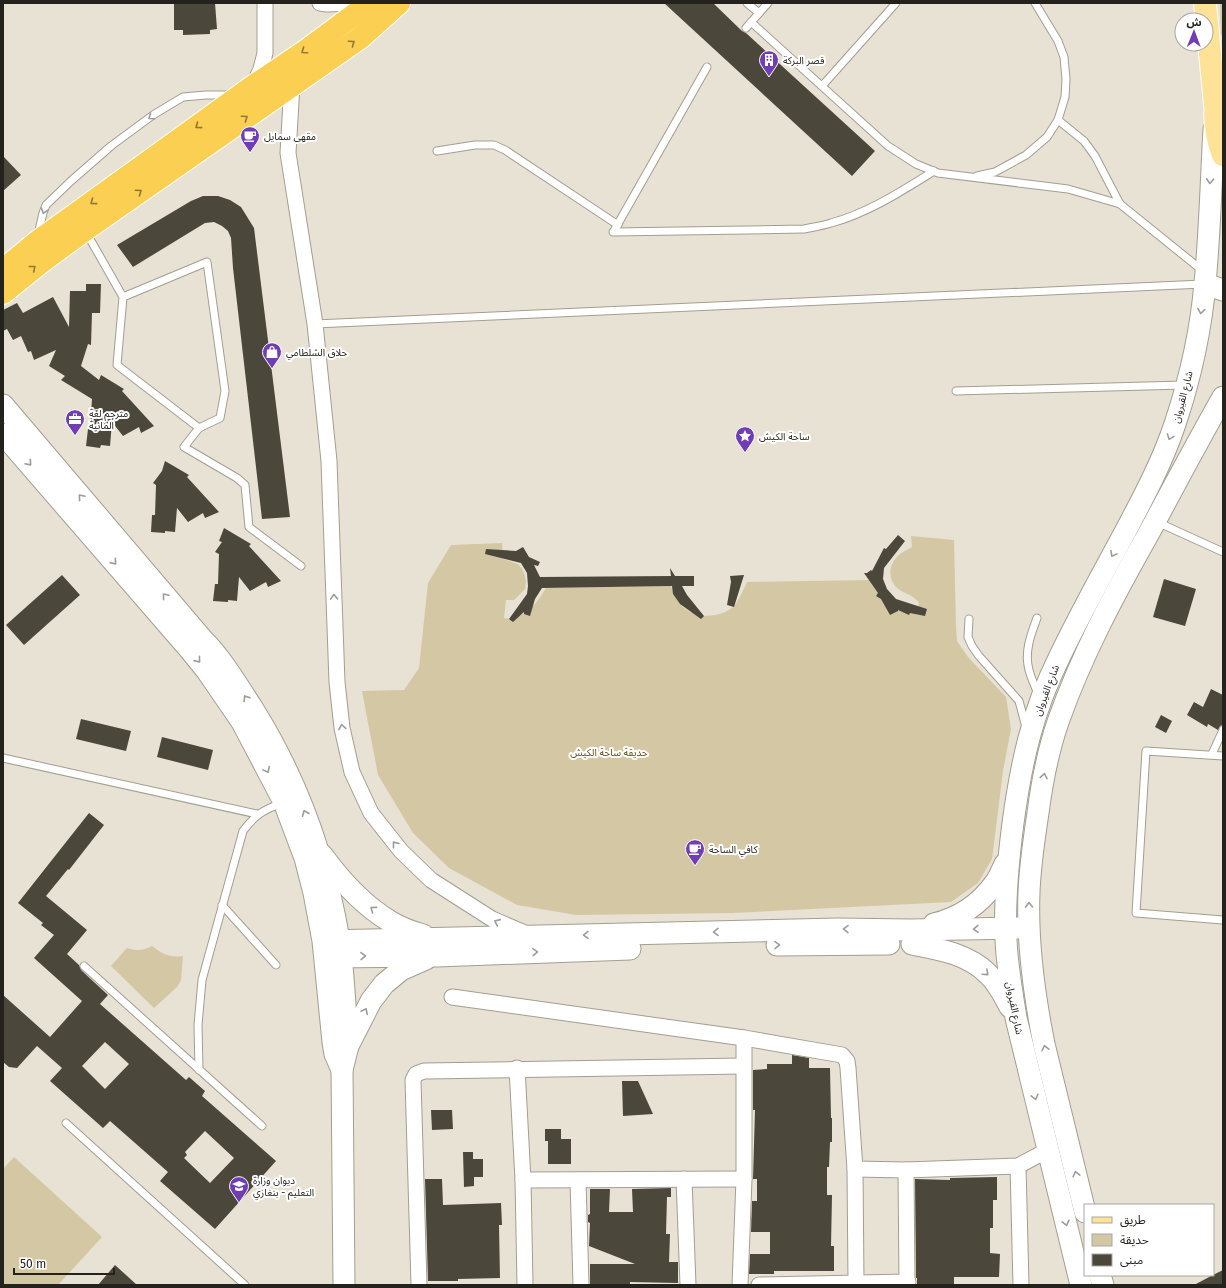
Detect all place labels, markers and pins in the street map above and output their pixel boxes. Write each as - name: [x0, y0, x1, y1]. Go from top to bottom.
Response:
- building icon: قصر البركة: [758, 49, 780, 77]
- place label: قصر البركة: [783, 55, 825, 67]
- cafe icon: مقهى سمايل: [239, 125, 261, 153]
- place label: مقهى سمايل: [264, 131, 316, 143]
- shop icon: حلاق الشلطامي: [261, 341, 283, 369]
- place label: حلاق الشلطامي: [286, 347, 347, 360]
- office icon: مترجم لغة المانية: [64, 408, 86, 436]
- place label: مترجم لغة المانية: [89, 408, 128, 432]
- place icon: ساحة الكيش: [734, 425, 756, 453]
- place label: ساحة الكيش: [759, 431, 810, 443]
- cafe icon: كافي الساحة: [684, 838, 706, 866]
- place label: كافي الساحة: [709, 844, 759, 857]
- school or university icon: ديوان وزارة التعليم - بنغازي: [228, 1175, 250, 1203]
- place label: ديوان وزارة التعليم - بنغازي: [253, 1175, 314, 1200]

